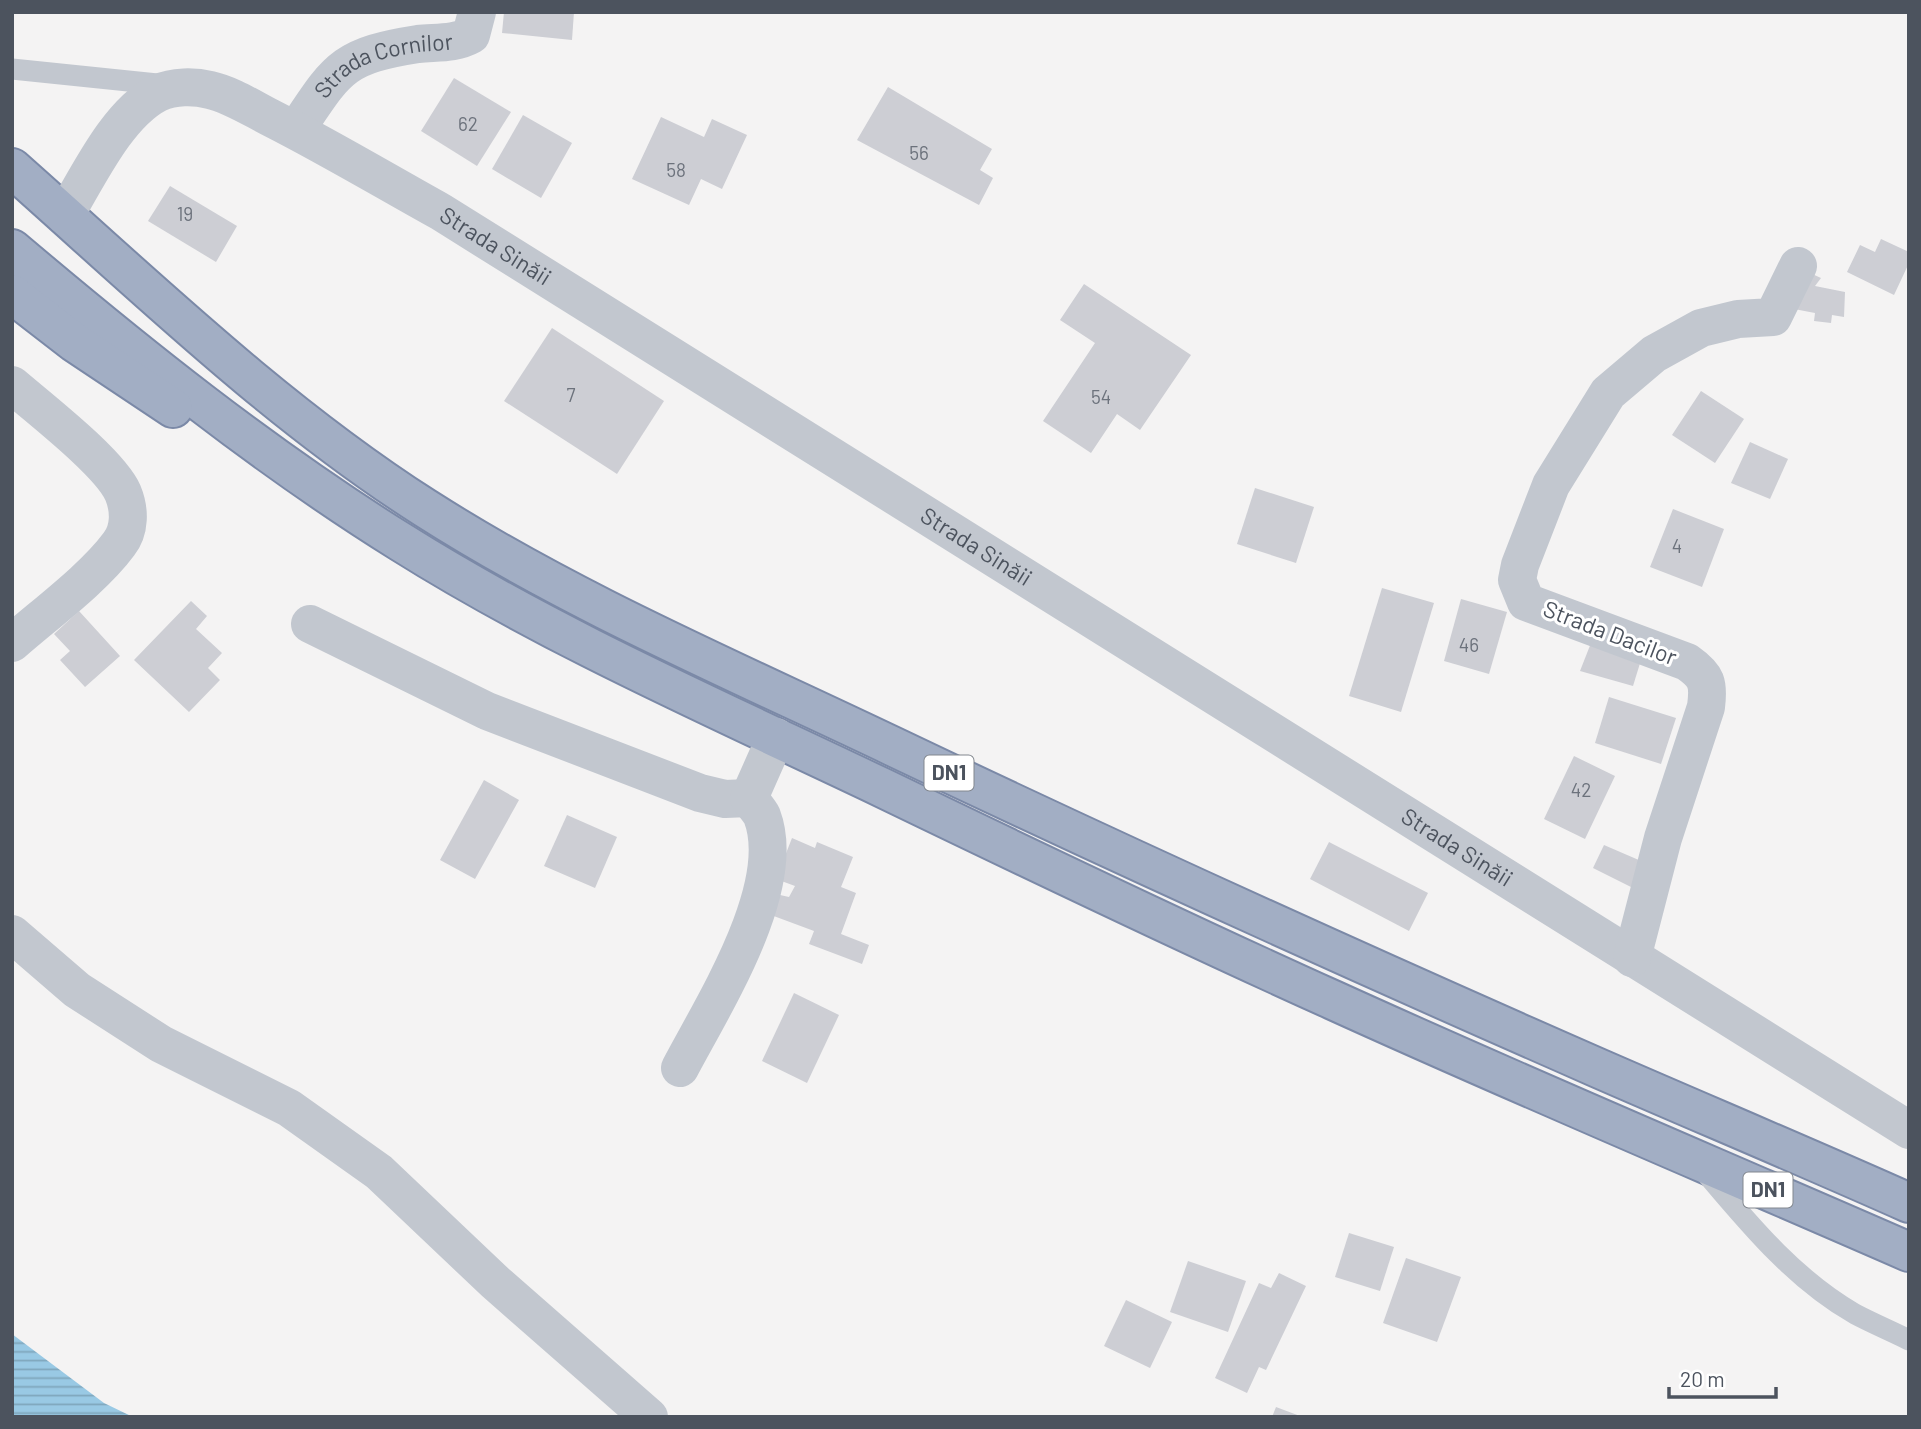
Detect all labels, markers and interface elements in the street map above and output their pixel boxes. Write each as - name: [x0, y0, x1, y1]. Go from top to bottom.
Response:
- street label: Strada Cornilor: [308, 26, 455, 103]
- house number: 62: [458, 112, 478, 135]
- house number: 56: [909, 141, 929, 164]
- house number: 58: [666, 158, 686, 181]
- street label: Strada Sinăii: [435, 200, 557, 290]
- house number: 19: [177, 202, 193, 225]
- house number: 7: [567, 383, 576, 406]
- house number: 54: [1091, 385, 1111, 408]
- street label: Strada Sinăii: [916, 501, 1038, 591]
- house number: 4: [1672, 534, 1682, 557]
- street label: Strada Dacilor: [1540, 594, 1682, 671]
- house number: 46: [1459, 633, 1479, 656]
- road number: DN1: [925, 756, 974, 790]
- house number: 42: [1571, 778, 1591, 801]
- street label: Strada Sinăii: [1397, 801, 1518, 892]
- road number: DN1: [1744, 1172, 1792, 1208]
- scale bar: [1669, 1356, 1776, 1400]
- text: 20 m: [1680, 1366, 1725, 1391]

